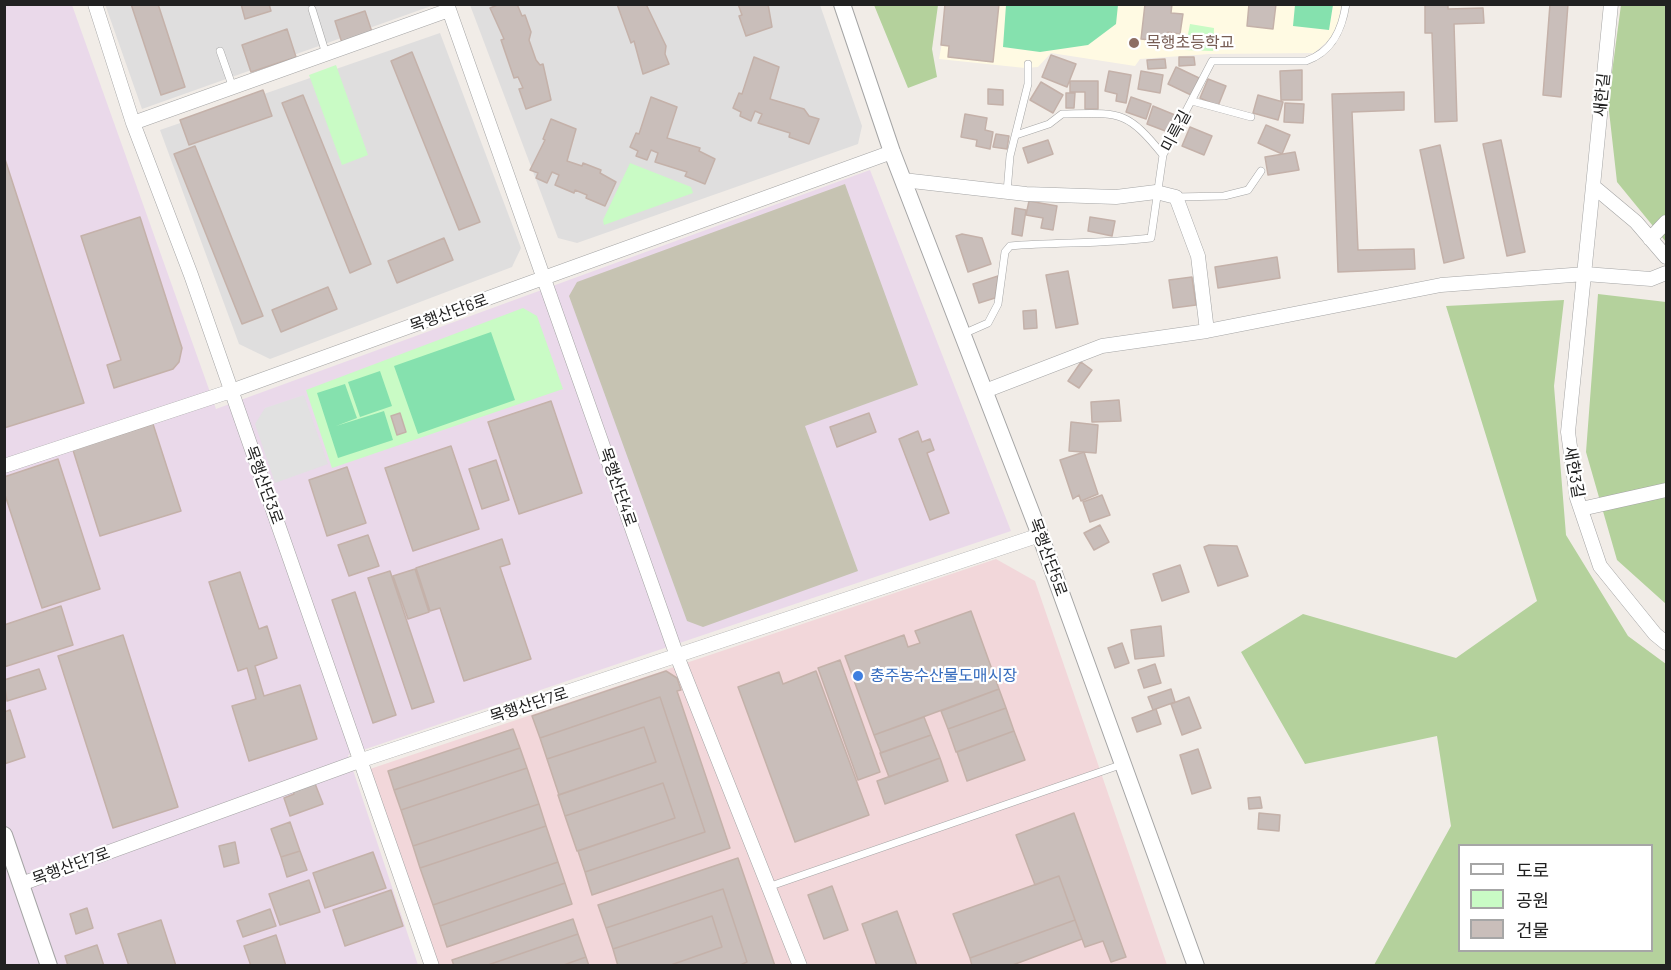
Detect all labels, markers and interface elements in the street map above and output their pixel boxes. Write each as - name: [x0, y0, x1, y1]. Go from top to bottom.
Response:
- place label: 목행초등학교: [1146, 33, 1234, 53]
- marker: 목행초등학교: [1127, 36, 1141, 50]
- street label: 새한길: [1590, 72, 1614, 118]
- street label: 미륵길: [1157, 107, 1195, 155]
- street label: 목행산단6로: [407, 290, 491, 336]
- street label: 목행산단3로: [241, 443, 287, 527]
- street label: 목행산단4로: [596, 445, 640, 529]
- street label: 새한3길: [1560, 445, 1588, 499]
- street label: 목행산단5로: [1025, 515, 1071, 599]
- place label: 충주농수산물도매시장: [870, 666, 1017, 686]
- marker: 충주농수산물도매시장: [851, 669, 865, 683]
- street label: 목행산단7로: [487, 683, 571, 727]
- street label: 목행산단7로: [30, 843, 112, 889]
- legend: [1458, 844, 1653, 952]
- text: 도로: [1516, 859, 1549, 881]
- text: 공원: [1516, 889, 1549, 911]
- text: 건물: [1516, 919, 1549, 941]

